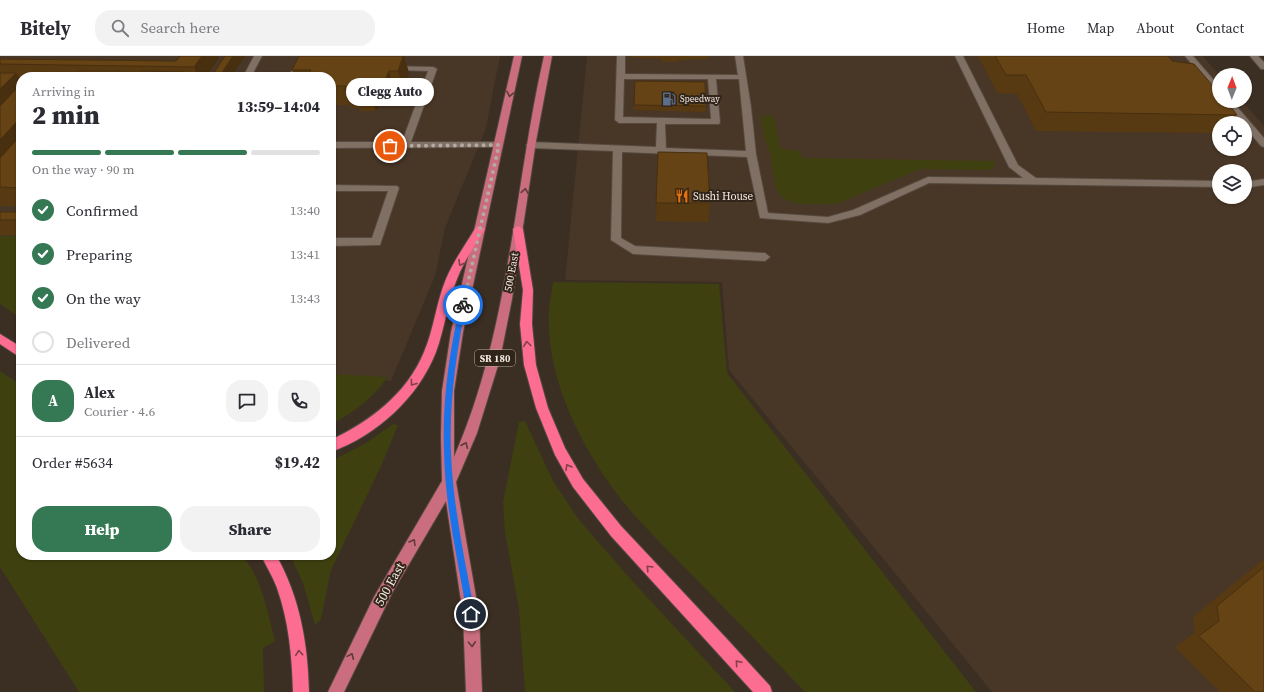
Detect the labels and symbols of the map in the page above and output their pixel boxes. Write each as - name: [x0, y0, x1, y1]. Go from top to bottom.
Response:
- north arrow: [1212, 68, 1252, 108]
- callout: Clegg Auto: [346, 78, 434, 106]
- one-way arrow: [507, 91, 515, 97]
- fuel station icon: Speedway: [661, 91, 677, 107]
- place label: Speedway: [680, 93, 720, 105]
- pin: [373, 129, 407, 163]
- one-way arrow: [520, 188, 529, 194]
- restaurant icon: Sushi House: [674, 188, 690, 204]
- place label: Sushi House: [693, 189, 754, 204]
- street label: 500 East: [501, 251, 522, 293]
- one-way arrow: [458, 259, 465, 266]
- courier: [443, 285, 483, 325]
- one-way arrow: [523, 341, 532, 347]
- road number: SR 180: [475, 350, 515, 366]
- one-way arrow: [410, 378, 417, 385]
- one-way arrow: [460, 442, 468, 450]
- one-way arrow: [566, 464, 573, 471]
- one-way arrow: [409, 539, 416, 546]
- street label: 500 East: [371, 559, 409, 609]
- one-way arrow: [646, 565, 654, 573]
- pin: [454, 597, 488, 631]
- one-way arrow: [468, 641, 476, 647]
- one-way arrow: [295, 650, 304, 656]
- one-way arrow: [347, 653, 355, 660]
- one-way arrow: [736, 660, 743, 667]

